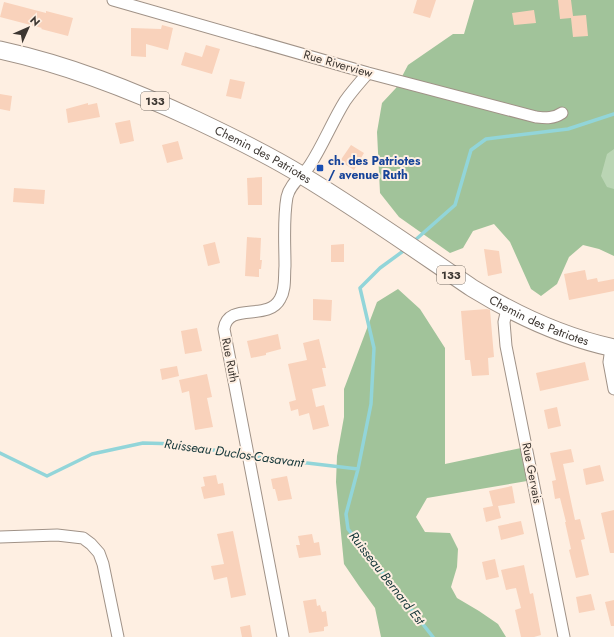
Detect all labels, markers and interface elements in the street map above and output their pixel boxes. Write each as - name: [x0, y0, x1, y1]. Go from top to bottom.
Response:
- north arrow: [8, 8, 48, 48]
- text: N: [26, 12, 44, 30]
- street label: Rue Riverview: [301, 46, 375, 83]
- road number: 133: [141, 92, 169, 110]
- street label: Chemin des Patriotes: [212, 121, 315, 188]
- place label: ch. des Patriotes / avenue Ruth: [328, 152, 421, 184]
- marker: ch. des Patriotes / avenue Ruth: [315, 163, 325, 173]
- road number: 133: [437, 266, 465, 284]
- street label: Chemin des Patriotes: [486, 291, 591, 350]
- street label: Rue Ruth: [217, 336, 243, 384]
- water label: Ruisseau Duclos-Casavant: [163, 434, 306, 472]
- street label: Rue Gervais: [517, 441, 547, 505]
- water label: Ruisseau Bernard Est: [345, 527, 430, 629]

